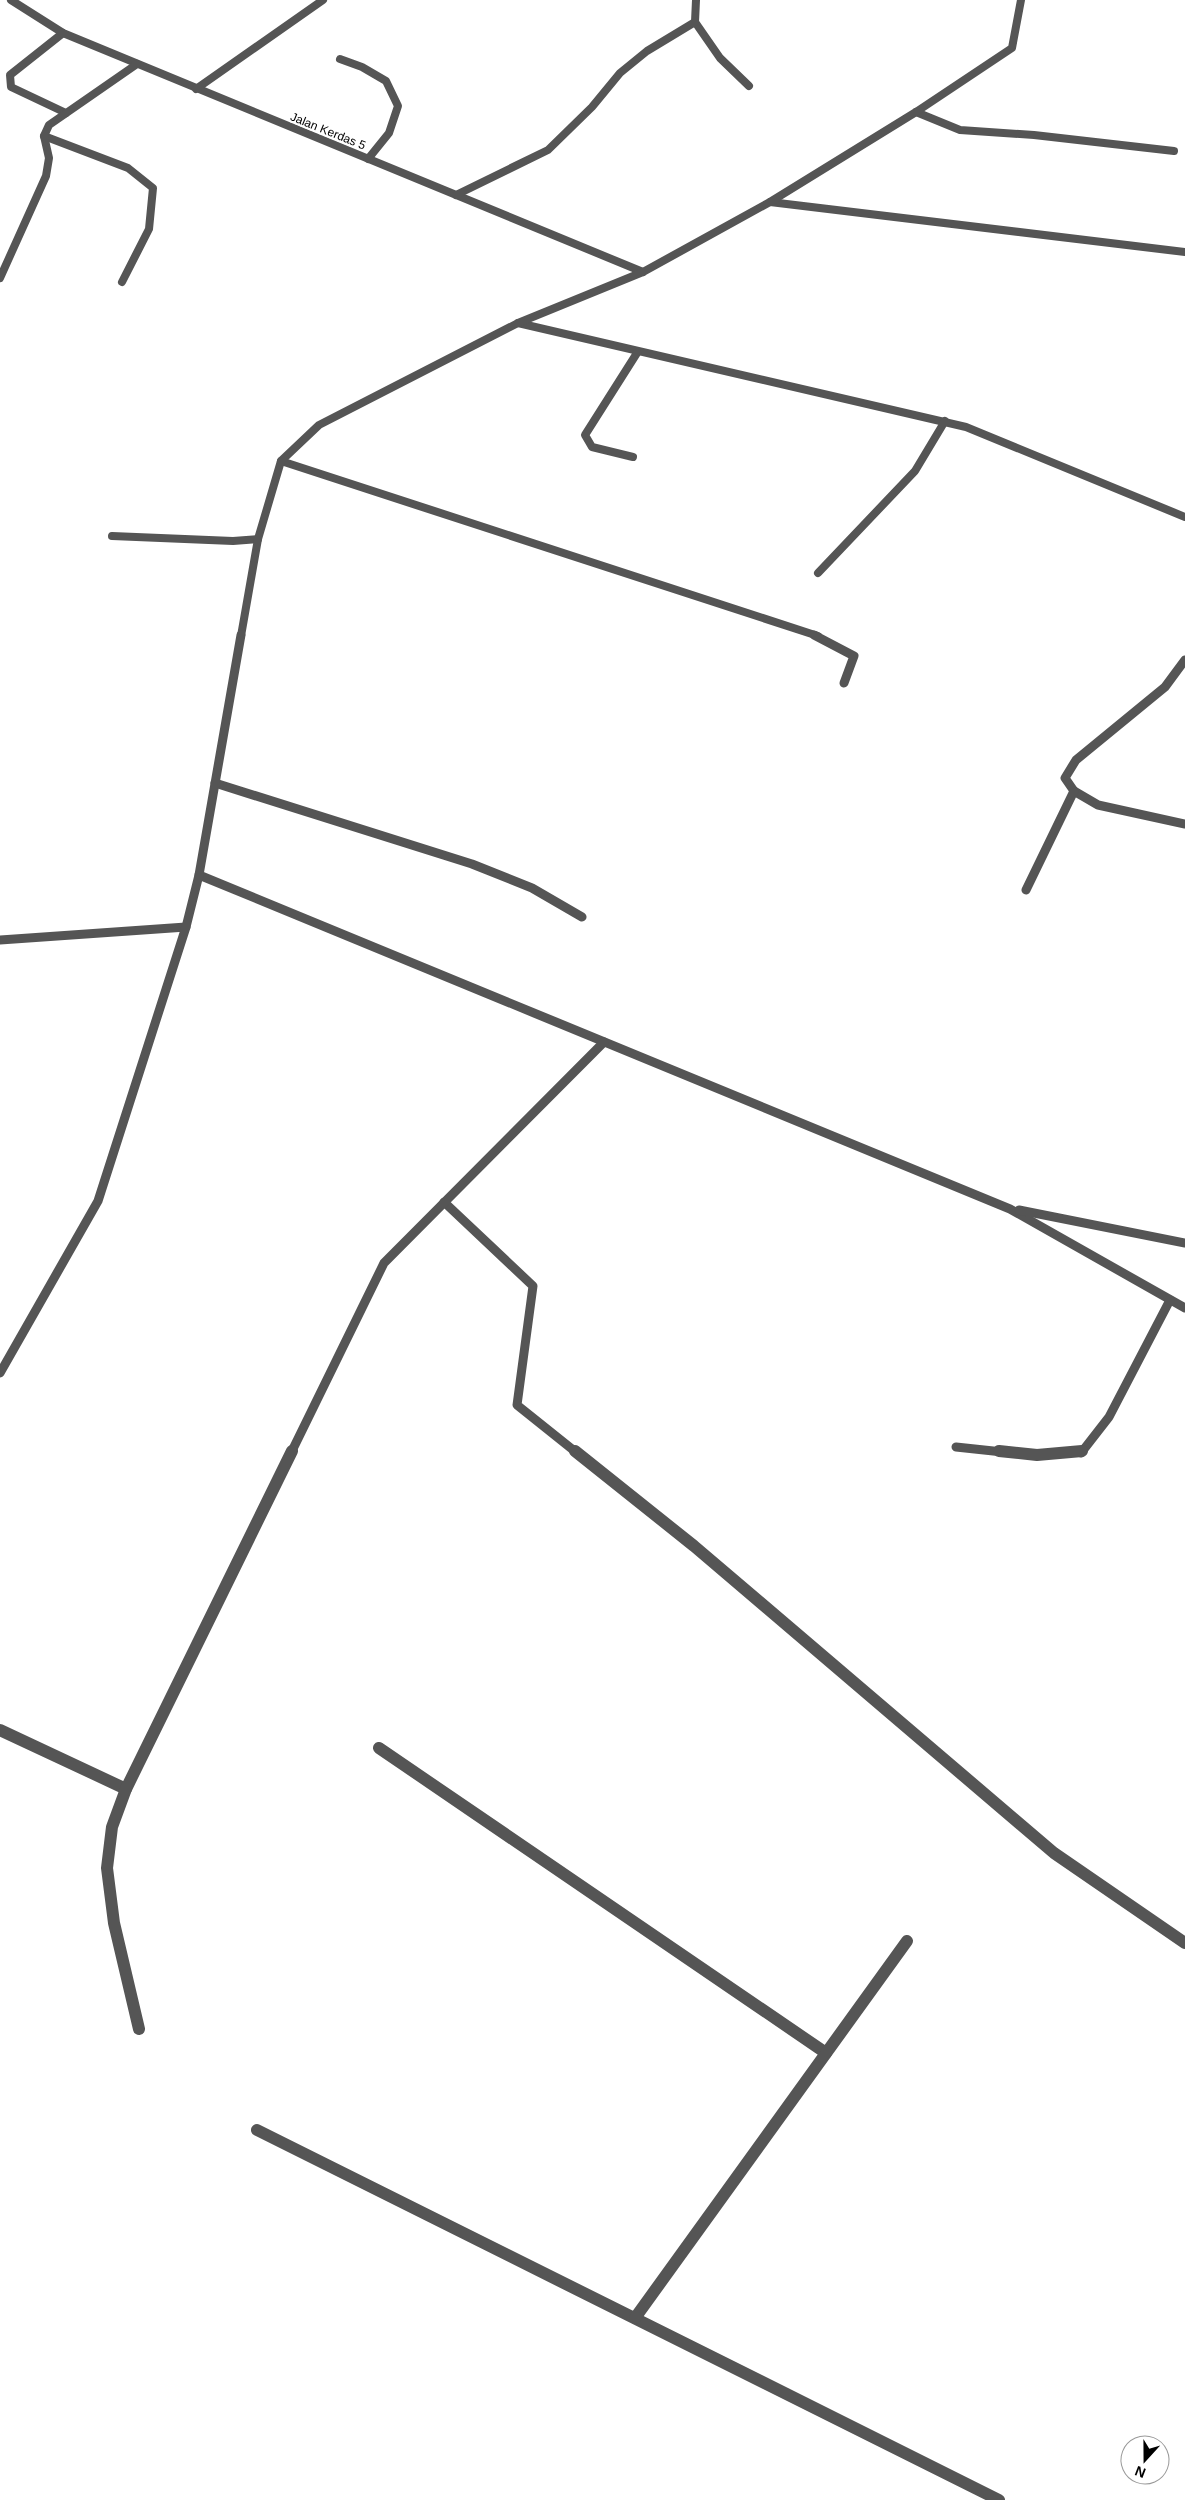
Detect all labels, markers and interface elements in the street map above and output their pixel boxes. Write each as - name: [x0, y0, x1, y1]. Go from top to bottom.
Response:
- street label: Jalan Kerdas 5: [288, 110, 368, 153]
- north arrow: [1120, 2435, 1170, 2485]
- text: N: [1133, 2463, 1148, 2481]

